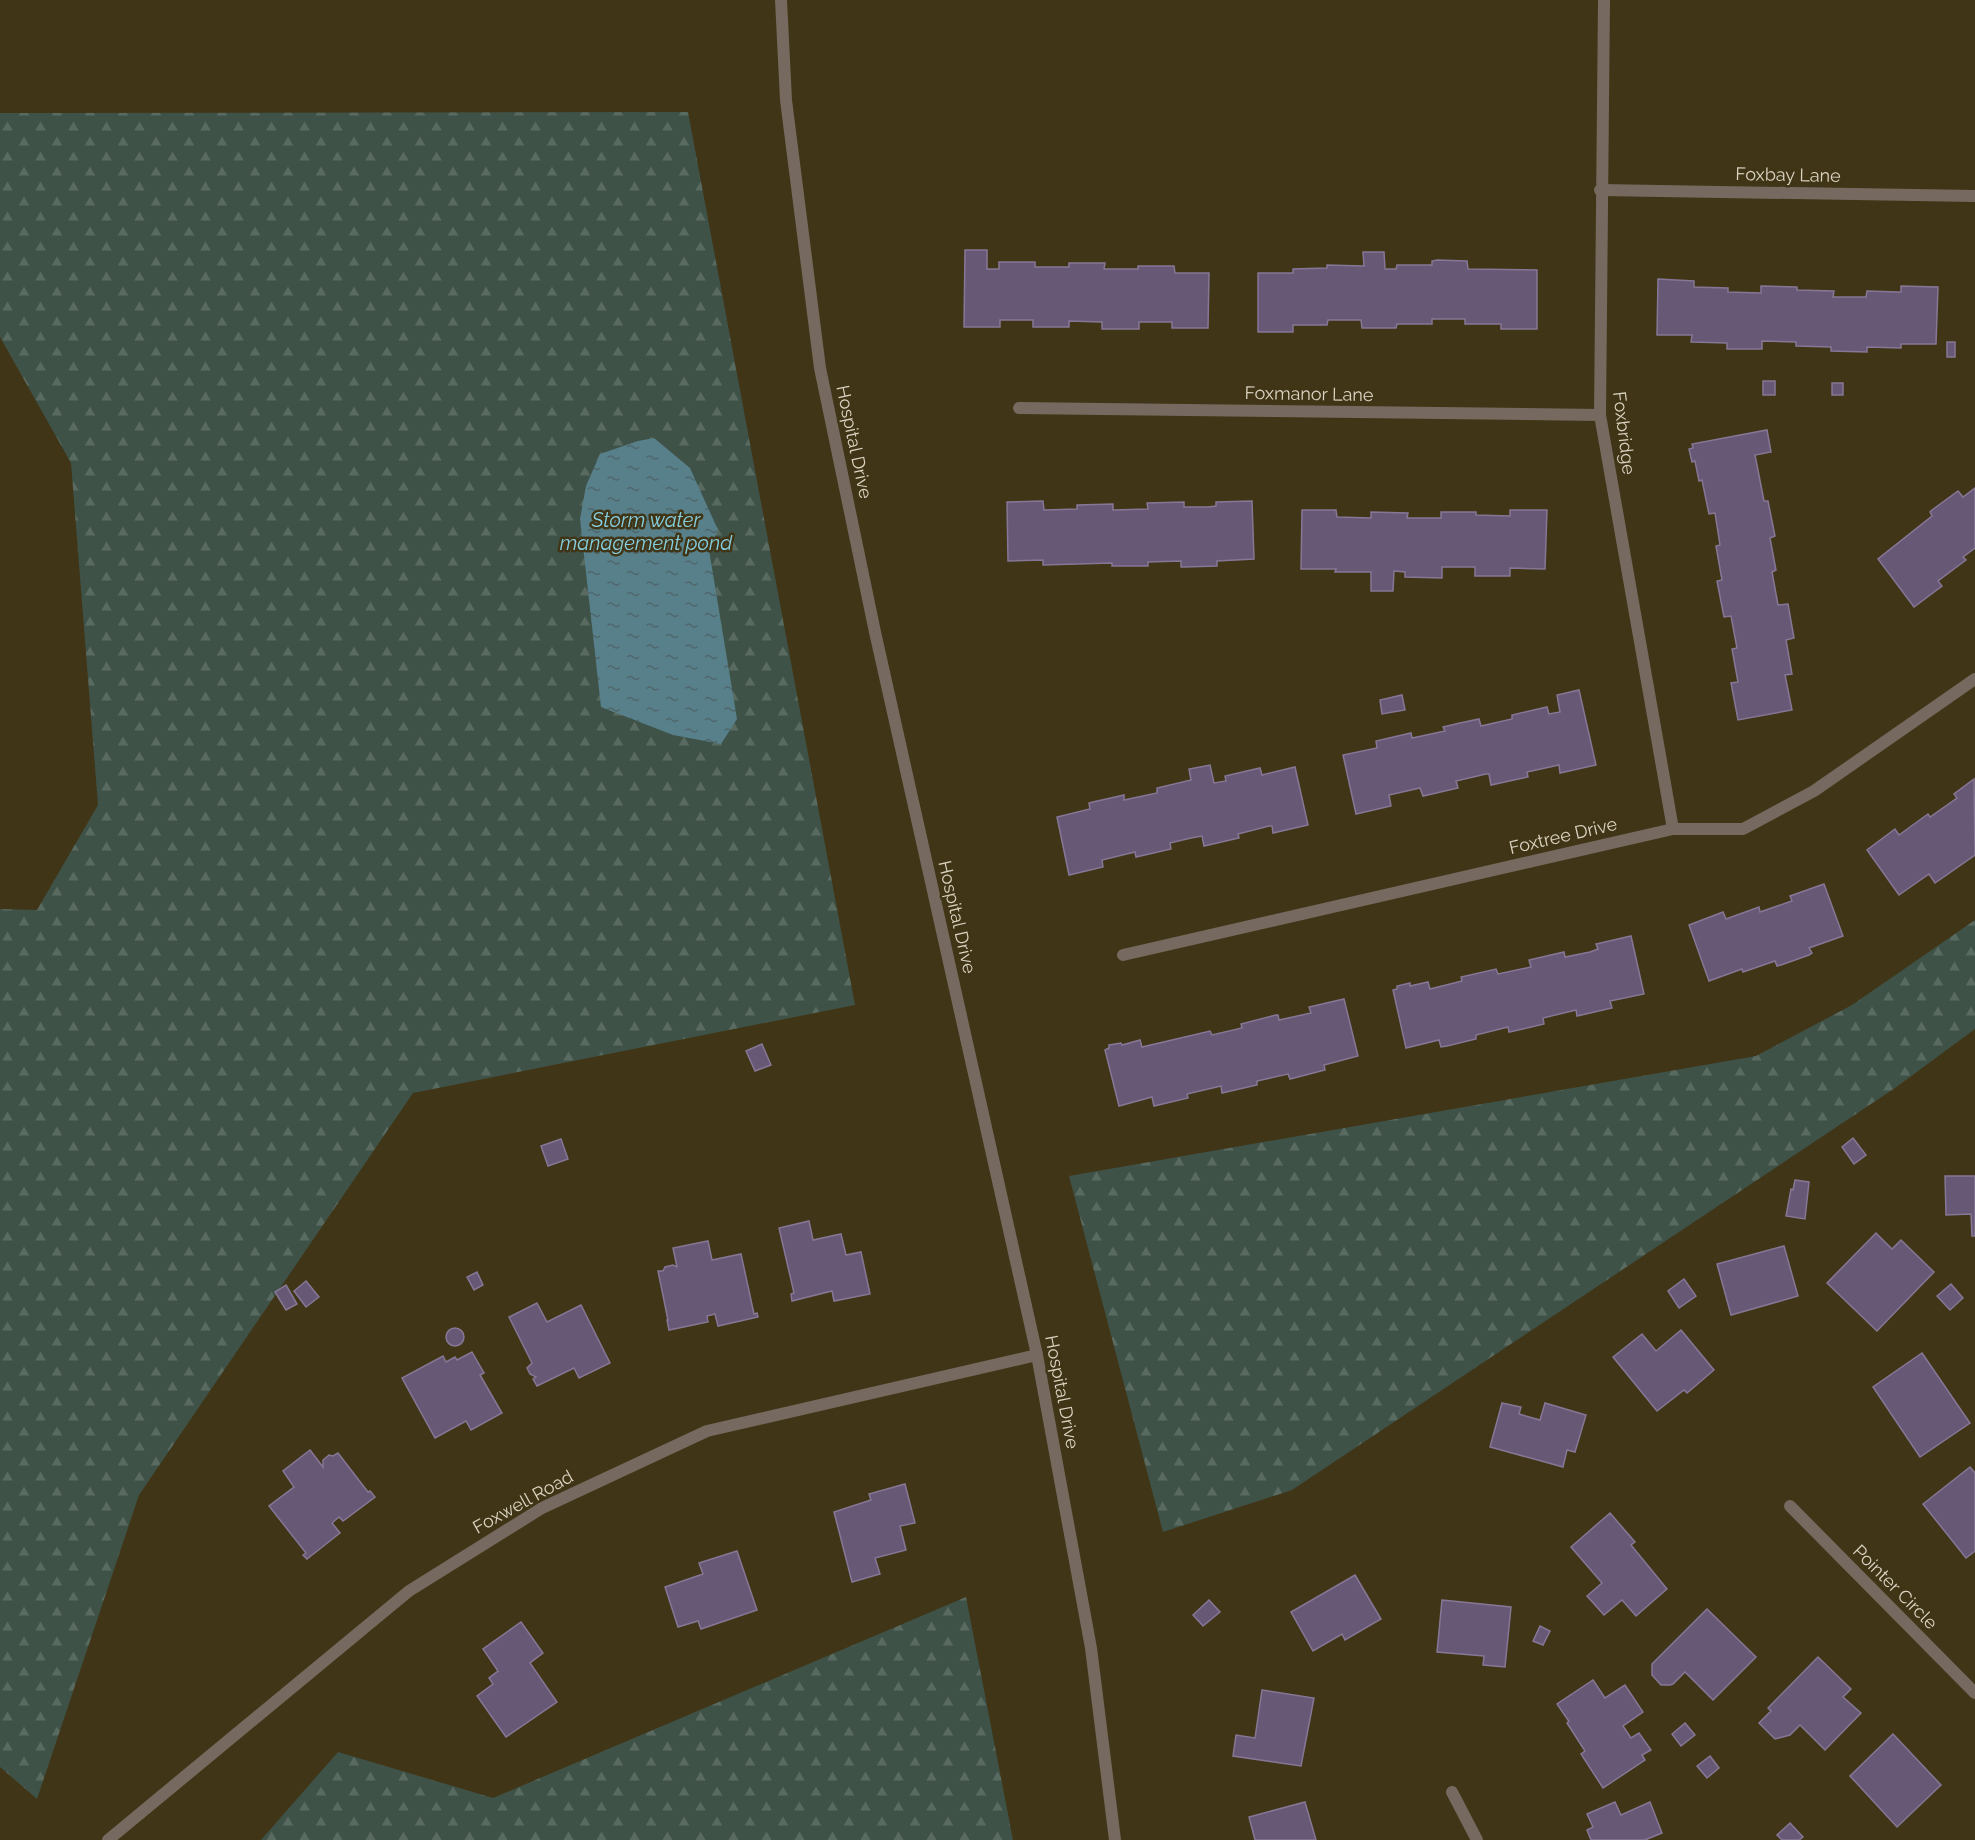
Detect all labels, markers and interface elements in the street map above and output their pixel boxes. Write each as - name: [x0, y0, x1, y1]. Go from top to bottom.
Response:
- street label: Foxbay Lane: [1735, 163, 1841, 186]
- street label: Foxmanor Lane: [1244, 382, 1374, 405]
- street label: Hospital Drive: [832, 383, 877, 501]
- street label: Foxbridge: [1609, 390, 1640, 476]
- water label: Storm water management pond: [560, 508, 733, 555]
- street label: Foxtree Drive: [1507, 813, 1619, 858]
- street label: Hospital Drive: [934, 858, 981, 976]
- street label: Hospital Drive: [1041, 1333, 1084, 1451]
- street label: Foxwell Road: [469, 1465, 577, 1538]
- street label: Pointer Circle: [1849, 1540, 1942, 1633]

